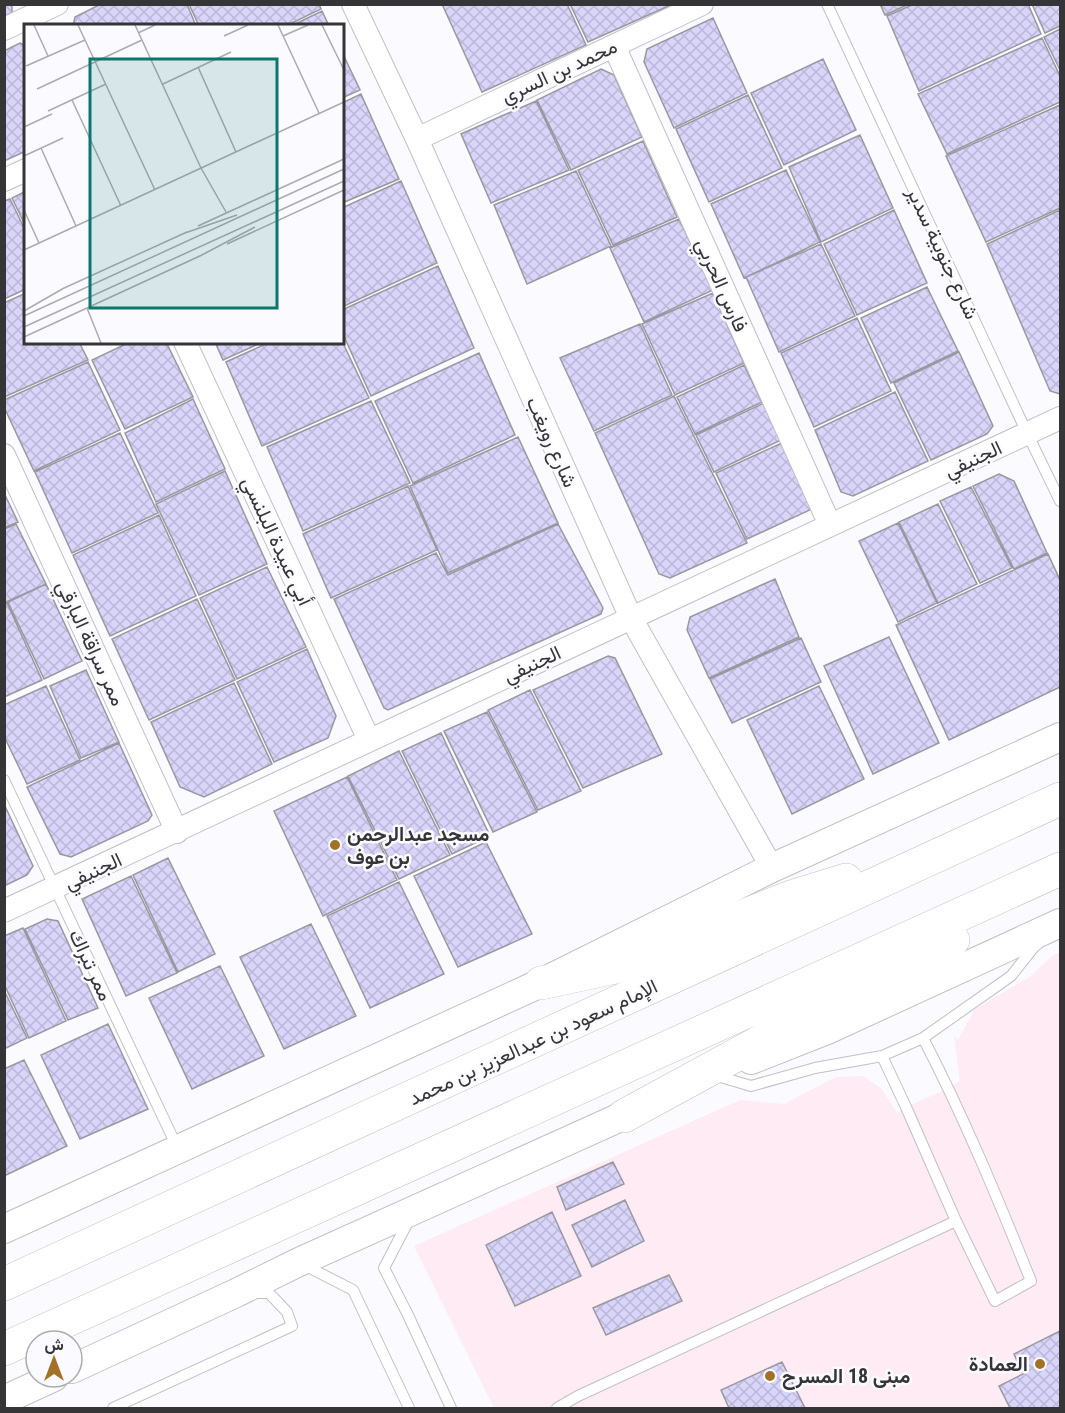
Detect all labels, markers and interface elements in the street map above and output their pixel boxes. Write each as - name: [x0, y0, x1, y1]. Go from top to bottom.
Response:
- inset map: [24, 24, 344, 344]
- street label: محمد بن السري: [497, 34, 623, 113]
- street label: شارع جنوبية سدير: [900, 182, 984, 324]
- street label: فارس الحربي: [686, 234, 753, 338]
- street label: شارع رويغب: [520, 393, 583, 492]
- street label: الجنيفي: [940, 435, 1008, 487]
- street label: أبي عبيدة البلنسي: [232, 473, 317, 612]
- street label: ممر سراقة البارقي: [47, 577, 131, 712]
- street label: الجنيفي: [499, 640, 567, 692]
- place label: مسجد عبدالرحمن بن عوف: [347, 822, 490, 870]
- marker: مسجد عبدالرحمن بن عوف: [328, 838, 342, 852]
- street label: الجنيفي: [60, 847, 128, 899]
- street label: ممر تبراك: [63, 925, 118, 1005]
- street label: الإمام سعود بن عبدالعزيز بن محمد: [405, 974, 662, 1111]
- north arrow: [24, 1329, 84, 1389]
- text: ش: [44, 1335, 64, 1354]
- place label: العمادة: [969, 1352, 1028, 1376]
- marker: العمادة: [1033, 1357, 1047, 1371]
- place label: مبنى 18 المسرح: [782, 1364, 911, 1390]
- marker: مبنى 18 المسرح: [763, 1369, 777, 1383]

